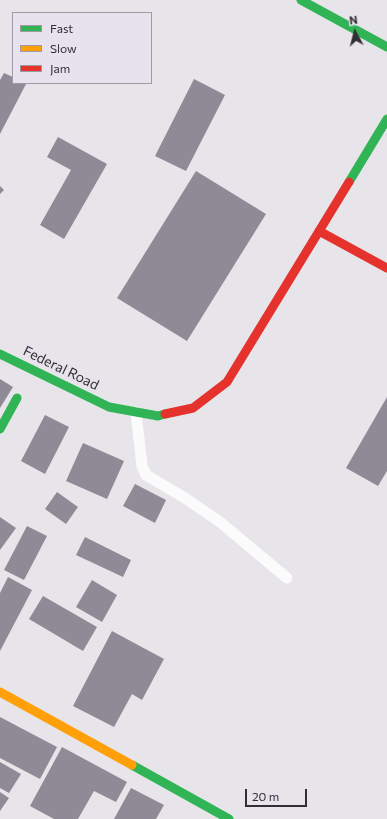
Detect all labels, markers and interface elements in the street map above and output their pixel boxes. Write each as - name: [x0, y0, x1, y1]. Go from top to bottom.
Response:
- legend: [12, 12, 152, 84]
- north arrow: [335, 12, 375, 52]
- text: N: [349, 13, 358, 27]
- text: Fast: [50, 21, 73, 35]
- text: Slow: [50, 41, 77, 55]
- text: Jam: [50, 61, 70, 75]
- street label: Federal Road: [20, 342, 102, 394]
- scale bar: [247, 781, 309, 807]
- text: 20 m: [252, 789, 279, 803]

